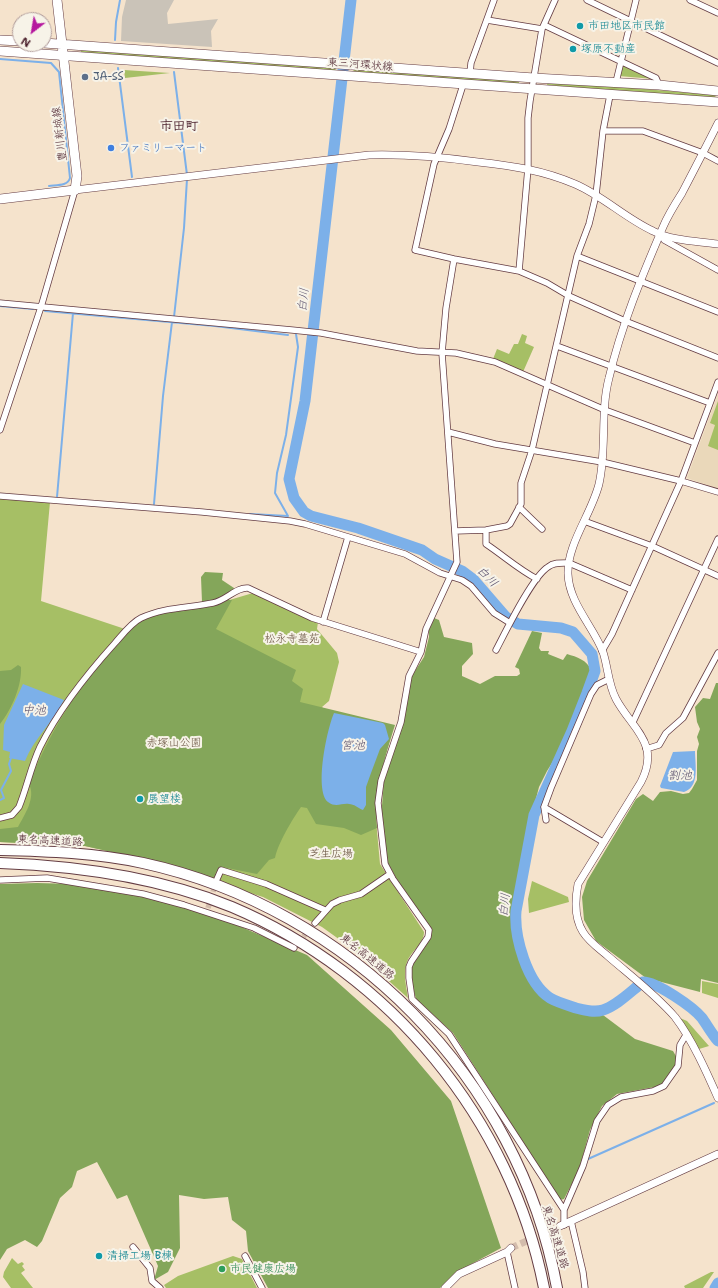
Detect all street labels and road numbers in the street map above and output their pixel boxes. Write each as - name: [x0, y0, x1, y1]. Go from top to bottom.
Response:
- street label: 東三河環状線: [327, 56, 393, 74]
- street label: 豊川新城線: [50, 106, 70, 162]
- street label: 東名高速道路: [17, 833, 83, 849]
- street label: 東名高速道路: [337, 931, 397, 983]
- street label: 東名高速道路: [539, 1204, 571, 1270]

